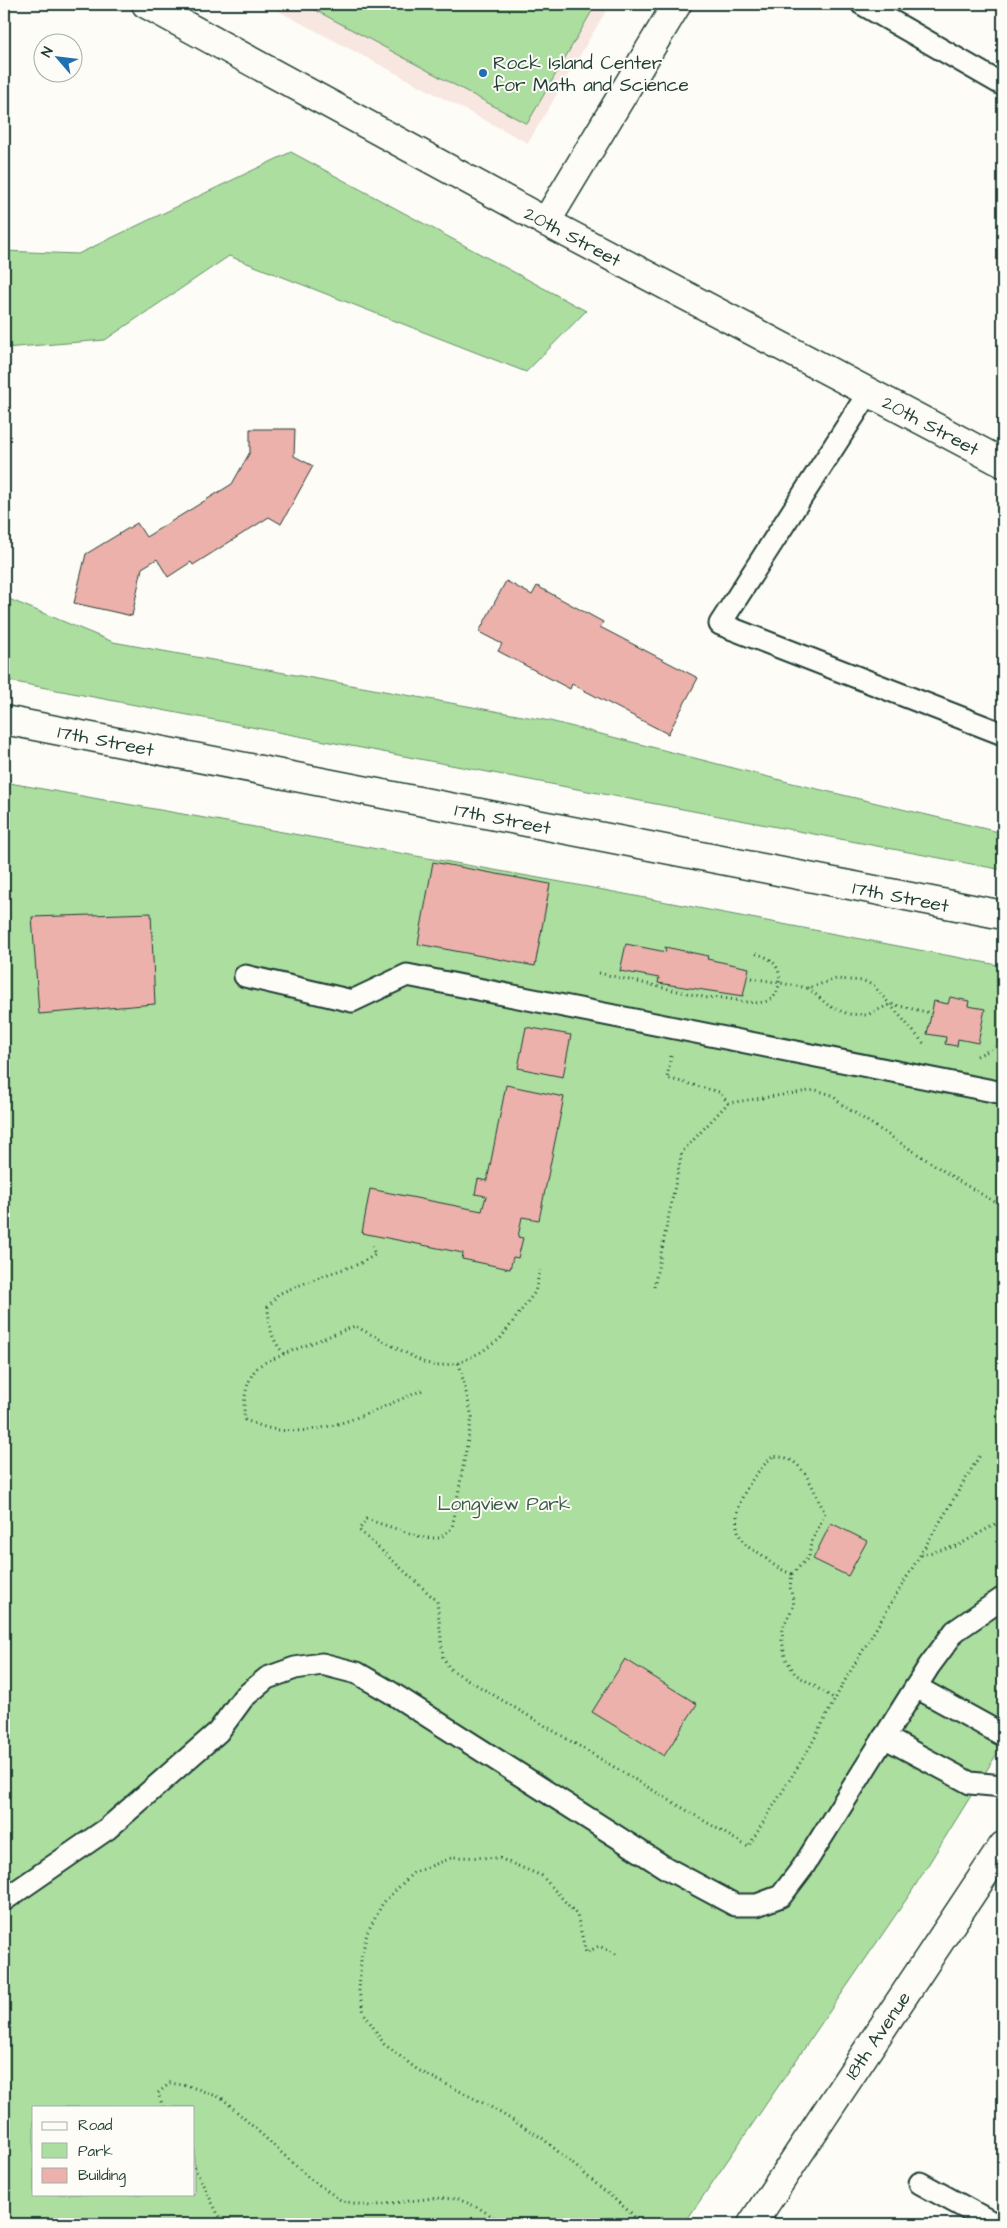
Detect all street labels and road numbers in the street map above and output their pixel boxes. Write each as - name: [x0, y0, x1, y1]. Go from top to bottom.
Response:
- street label: 20th Street: [519, 200, 626, 274]
- street label: 20th Street: [877, 389, 984, 463]
- street label: 17th Street: [55, 719, 156, 764]
- street label: 17th Street: [452, 797, 553, 842]
- street label: 17th Street: [850, 875, 951, 920]
- street label: 18th Avenue: [839, 1986, 918, 2085]

